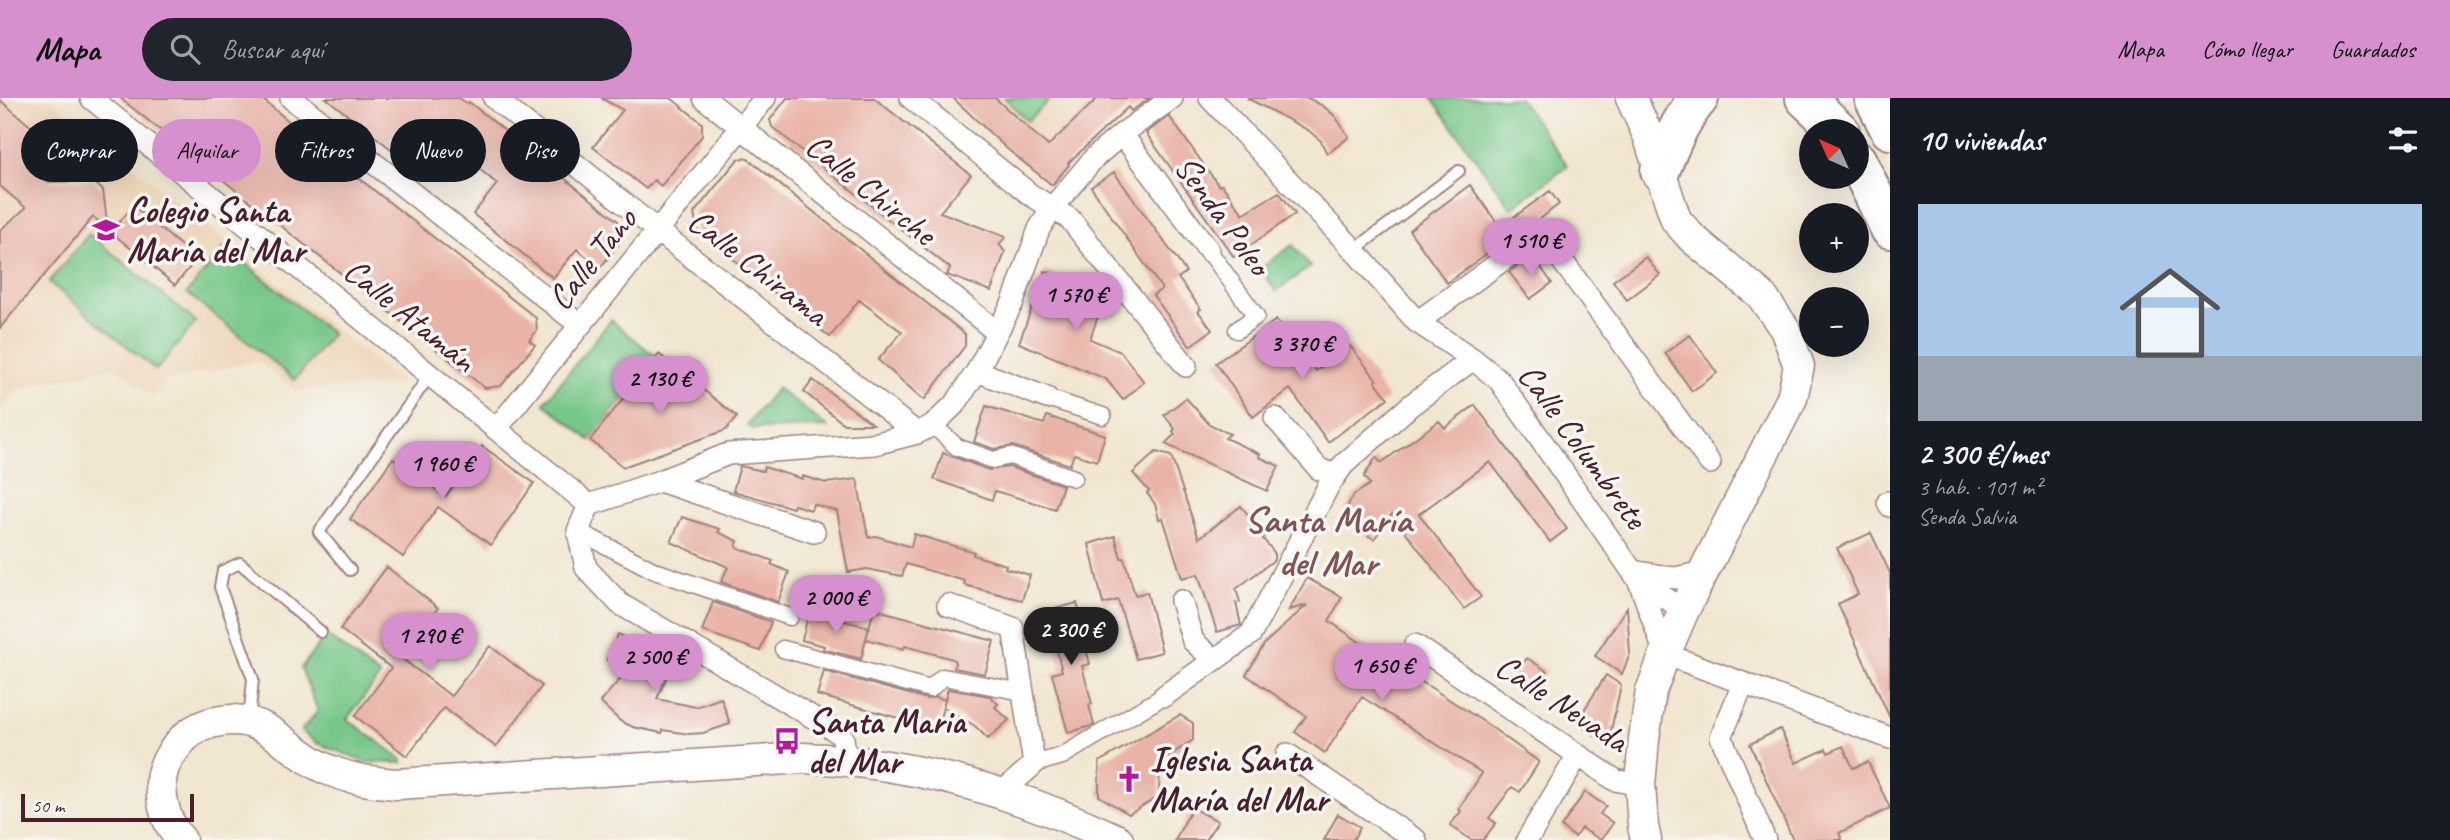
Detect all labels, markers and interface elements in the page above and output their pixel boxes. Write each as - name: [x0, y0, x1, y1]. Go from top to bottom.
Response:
- search box: [142, 18, 632, 81]
- text: Mapa: [35, 28, 100, 70]
- icon: search: [166, 30, 204, 68]
- text: Buscar aquí: [222, 33, 324, 66]
- text: Mapa: [2117, 34, 2164, 64]
- text: Cómo llegar: [2202, 34, 2293, 64]
- text: Guardados: [2331, 34, 2415, 64]
- chip: Comprar: [21, 119, 138, 182]
- chip: Alquilar: [152, 119, 261, 182]
- chip: Filtros: [275, 119, 376, 182]
- chip: Nuevo: [390, 119, 486, 182]
- chip: Piso: [500, 119, 580, 182]
- north arrow: [1799, 119, 1869, 189]
- map controls: [1799, 119, 1869, 357]
- text: 10 viviendas: [1918, 121, 2044, 159]
- icon: filters: [2384, 121, 2422, 159]
- street label: Calle Chirche: [797, 123, 947, 257]
- street label: Senda Poleo: [1164, 146, 1284, 287]
- place label: Colegio Santa María del Mar: [127, 188, 308, 273]
- street label: Calle Tano: [537, 198, 648, 319]
- street label: Calle Chirama: [679, 198, 839, 337]
- button: +: [1799, 203, 1869, 273]
- school or university icon: Colegio Santa María del Mar: [91, 215, 121, 245]
- pin: 1 510 €: [1466, 218, 1596, 278]
- text: 1 510 €: [1500, 226, 1562, 255]
- street label: Calle Atamán: [335, 248, 486, 383]
- icon: home: [2107, 250, 2233, 376]
- pin: 1 570 €: [1011, 272, 1141, 332]
- text: 1 570 €: [1045, 280, 1107, 309]
- button: −: [1799, 287, 1869, 357]
- pin: 3 370 €: [1237, 322, 1367, 381]
- text: 3 370 €: [1271, 329, 1333, 358]
- street label: Calle Columbrete: [1508, 355, 1660, 540]
- pin: 2 130 €: [595, 356, 725, 416]
- text: 2 130 €: [629, 364, 691, 393]
- text: 2 300 €/mes: [1918, 435, 2048, 473]
- pin: 1 960 €: [377, 442, 507, 501]
- text: 1 960 €: [410, 449, 474, 478]
- text: 3 hab. · 101 m²: [1918, 473, 2042, 502]
- district label: Santa María del Mar: [1244, 496, 1415, 586]
- text: Senda Salvia: [1918, 502, 2016, 531]
- pin: 2 000 €: [771, 575, 901, 635]
- text: 2 000 €: [805, 583, 867, 612]
- pin: 2 300 €: [1006, 608, 1136, 667]
- pin: 1 290 €: [364, 614, 494, 673]
- text: 2 300 €: [1040, 615, 1102, 644]
- text: 1 290 €: [398, 621, 460, 650]
- pin: 2 500 €: [590, 634, 720, 694]
- text: 2 500 €: [624, 642, 686, 671]
- street label: Calle Nevada: [1487, 643, 1639, 764]
- pin: 1 650 €: [1317, 644, 1447, 703]
- text: 1 650 €: [1351, 651, 1414, 680]
- place label: Santa Maria del Mar: [808, 699, 968, 784]
- bus stop icon: Santa Maria del Mar: [772, 726, 802, 756]
- place label: Iglesia Santa María del Mar: [1150, 737, 1331, 822]
- church icon: Iglesia Santa María del Mar: [1114, 764, 1144, 794]
- scale bar: [21, 791, 194, 823]
- text: 50 m: [32, 794, 64, 818]

